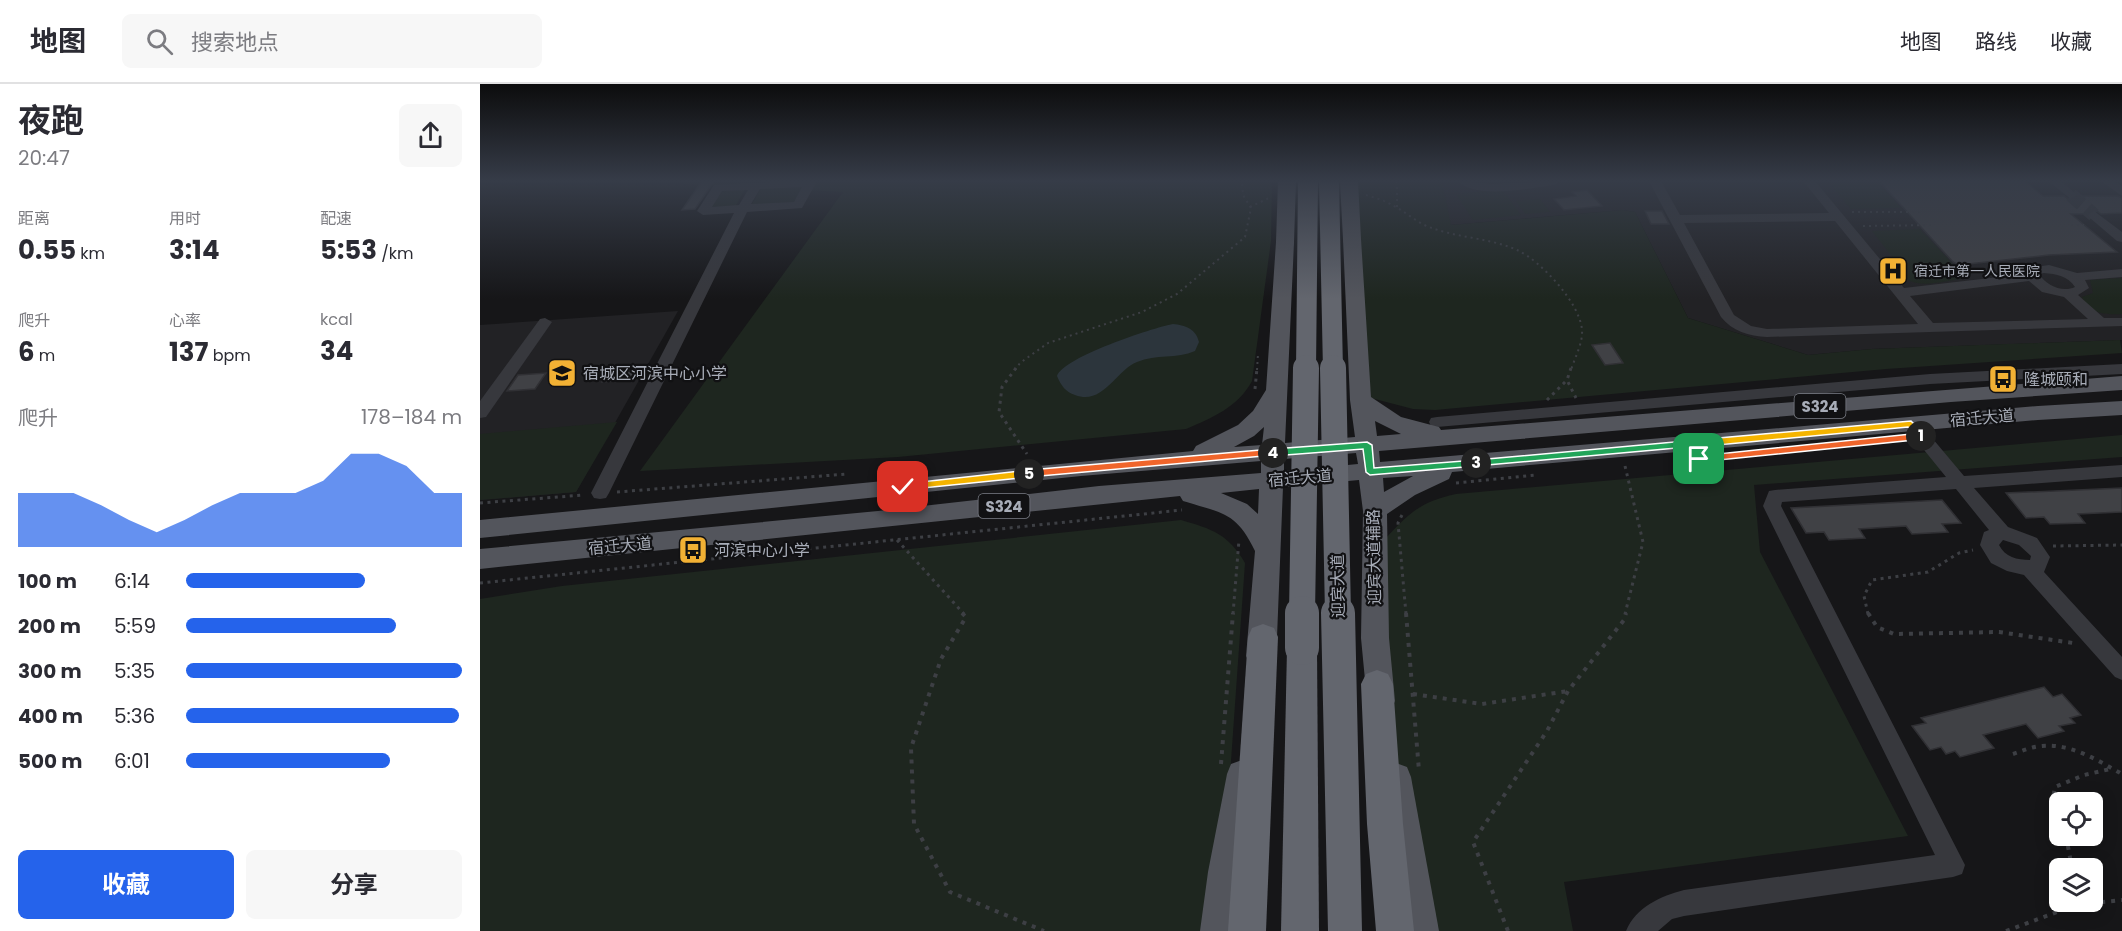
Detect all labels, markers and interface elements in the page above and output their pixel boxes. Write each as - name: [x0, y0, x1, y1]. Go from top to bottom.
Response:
- search box: [122, 14, 542, 68]
- text: 地图: [30, 22, 86, 61]
- icon: search: [143, 25, 176, 58]
- text: 搜索地点: [191, 27, 279, 58]
- text: 地图: [1900, 27, 1942, 56]
- text: 路线: [1975, 27, 2017, 56]
- text: 收藏: [2050, 27, 2092, 56]
- text: 夜跑: [18, 97, 84, 144]
- button: share: [399, 104, 462, 167]
- text: 20:47: [18, 144, 70, 172]
- text: 距离: [18, 207, 50, 230]
- text: 用时: [169, 207, 201, 230]
- text: 配速: [320, 207, 352, 230]
- text: 0.55: [18, 232, 76, 268]
- text: 3:14: [169, 232, 220, 268]
- text: 5:53: [320, 232, 377, 268]
- text: km: [76, 242, 105, 265]
- text: /km: [377, 242, 414, 265]
- hospital icon: 宿迁市第一人民医院: [1877, 255, 1909, 287]
- place label: 宿迁市第一人民医院: [1914, 261, 2040, 281]
- text: kcal: [320, 308, 353, 331]
- text: 爬升: [18, 309, 50, 332]
- text: 心率: [169, 309, 201, 332]
- text: 34: [320, 333, 353, 369]
- text: 6: [18, 334, 35, 370]
- text: 137: [169, 334, 208, 370]
- text: m: [35, 344, 55, 367]
- text: bpm: [208, 344, 251, 367]
- school or university icon: 宿城区河滨中心小学: [546, 357, 578, 389]
- place label: 宿城区河滨中心小学: [583, 362, 727, 385]
- bus stop icon: 隆城颐和: [1987, 363, 2019, 395]
- place label: 隆城颐和: [2024, 368, 2088, 391]
- road number: S324: [1794, 394, 1846, 418]
- text: 178–184 m: [361, 403, 462, 431]
- text: 爬升: [18, 404, 58, 432]
- street label: 宿迁大道: [1949, 404, 2015, 432]
- pin: 1: [1906, 421, 1936, 451]
- text: 1: [1918, 424, 1924, 447]
- pin: [1673, 433, 1724, 484]
- pin: 4: [1258, 438, 1288, 468]
- text: 4: [1268, 441, 1278, 464]
- icon: arrive: [1682, 442, 1715, 475]
- pin: 3: [1461, 448, 1491, 478]
- text: 3: [1471, 451, 1481, 474]
- pin: 5: [1014, 459, 1044, 489]
- pin: [877, 461, 928, 512]
- text: 5: [1024, 462, 1034, 485]
- street label: 宿迁大道: [1267, 464, 1333, 492]
- icon: check: [886, 470, 919, 503]
- road number: S324: [978, 494, 1030, 518]
- street label: 迎宾大道辅路: [1362, 509, 1386, 605]
- street label: 宿迁大道: [587, 532, 653, 560]
- bus stop icon: 河滨中心小学: [677, 534, 709, 566]
- place label: 河滨中心小学: [714, 539, 810, 562]
- street label: 迎宾大道: [1326, 554, 1350, 618]
- text: 100 m: [18, 567, 77, 595]
- text: 6:14: [114, 567, 150, 595]
- text: 200 m: [18, 612, 81, 640]
- text: 5:59: [114, 612, 156, 640]
- text: 300 m: [18, 657, 82, 685]
- text: 5:35: [114, 657, 155, 685]
- text: 400 m: [18, 702, 83, 730]
- text: 5:36: [114, 702, 155, 730]
- text: 500 m: [18, 747, 83, 775]
- text: 6:01: [114, 747, 150, 775]
- map controls: [2049, 792, 2103, 912]
- button: locate: [2049, 792, 2103, 846]
- button: 收藏: [18, 850, 234, 919]
- button: 分享: [246, 850, 462, 919]
- button: layers: [2049, 858, 2103, 912]

